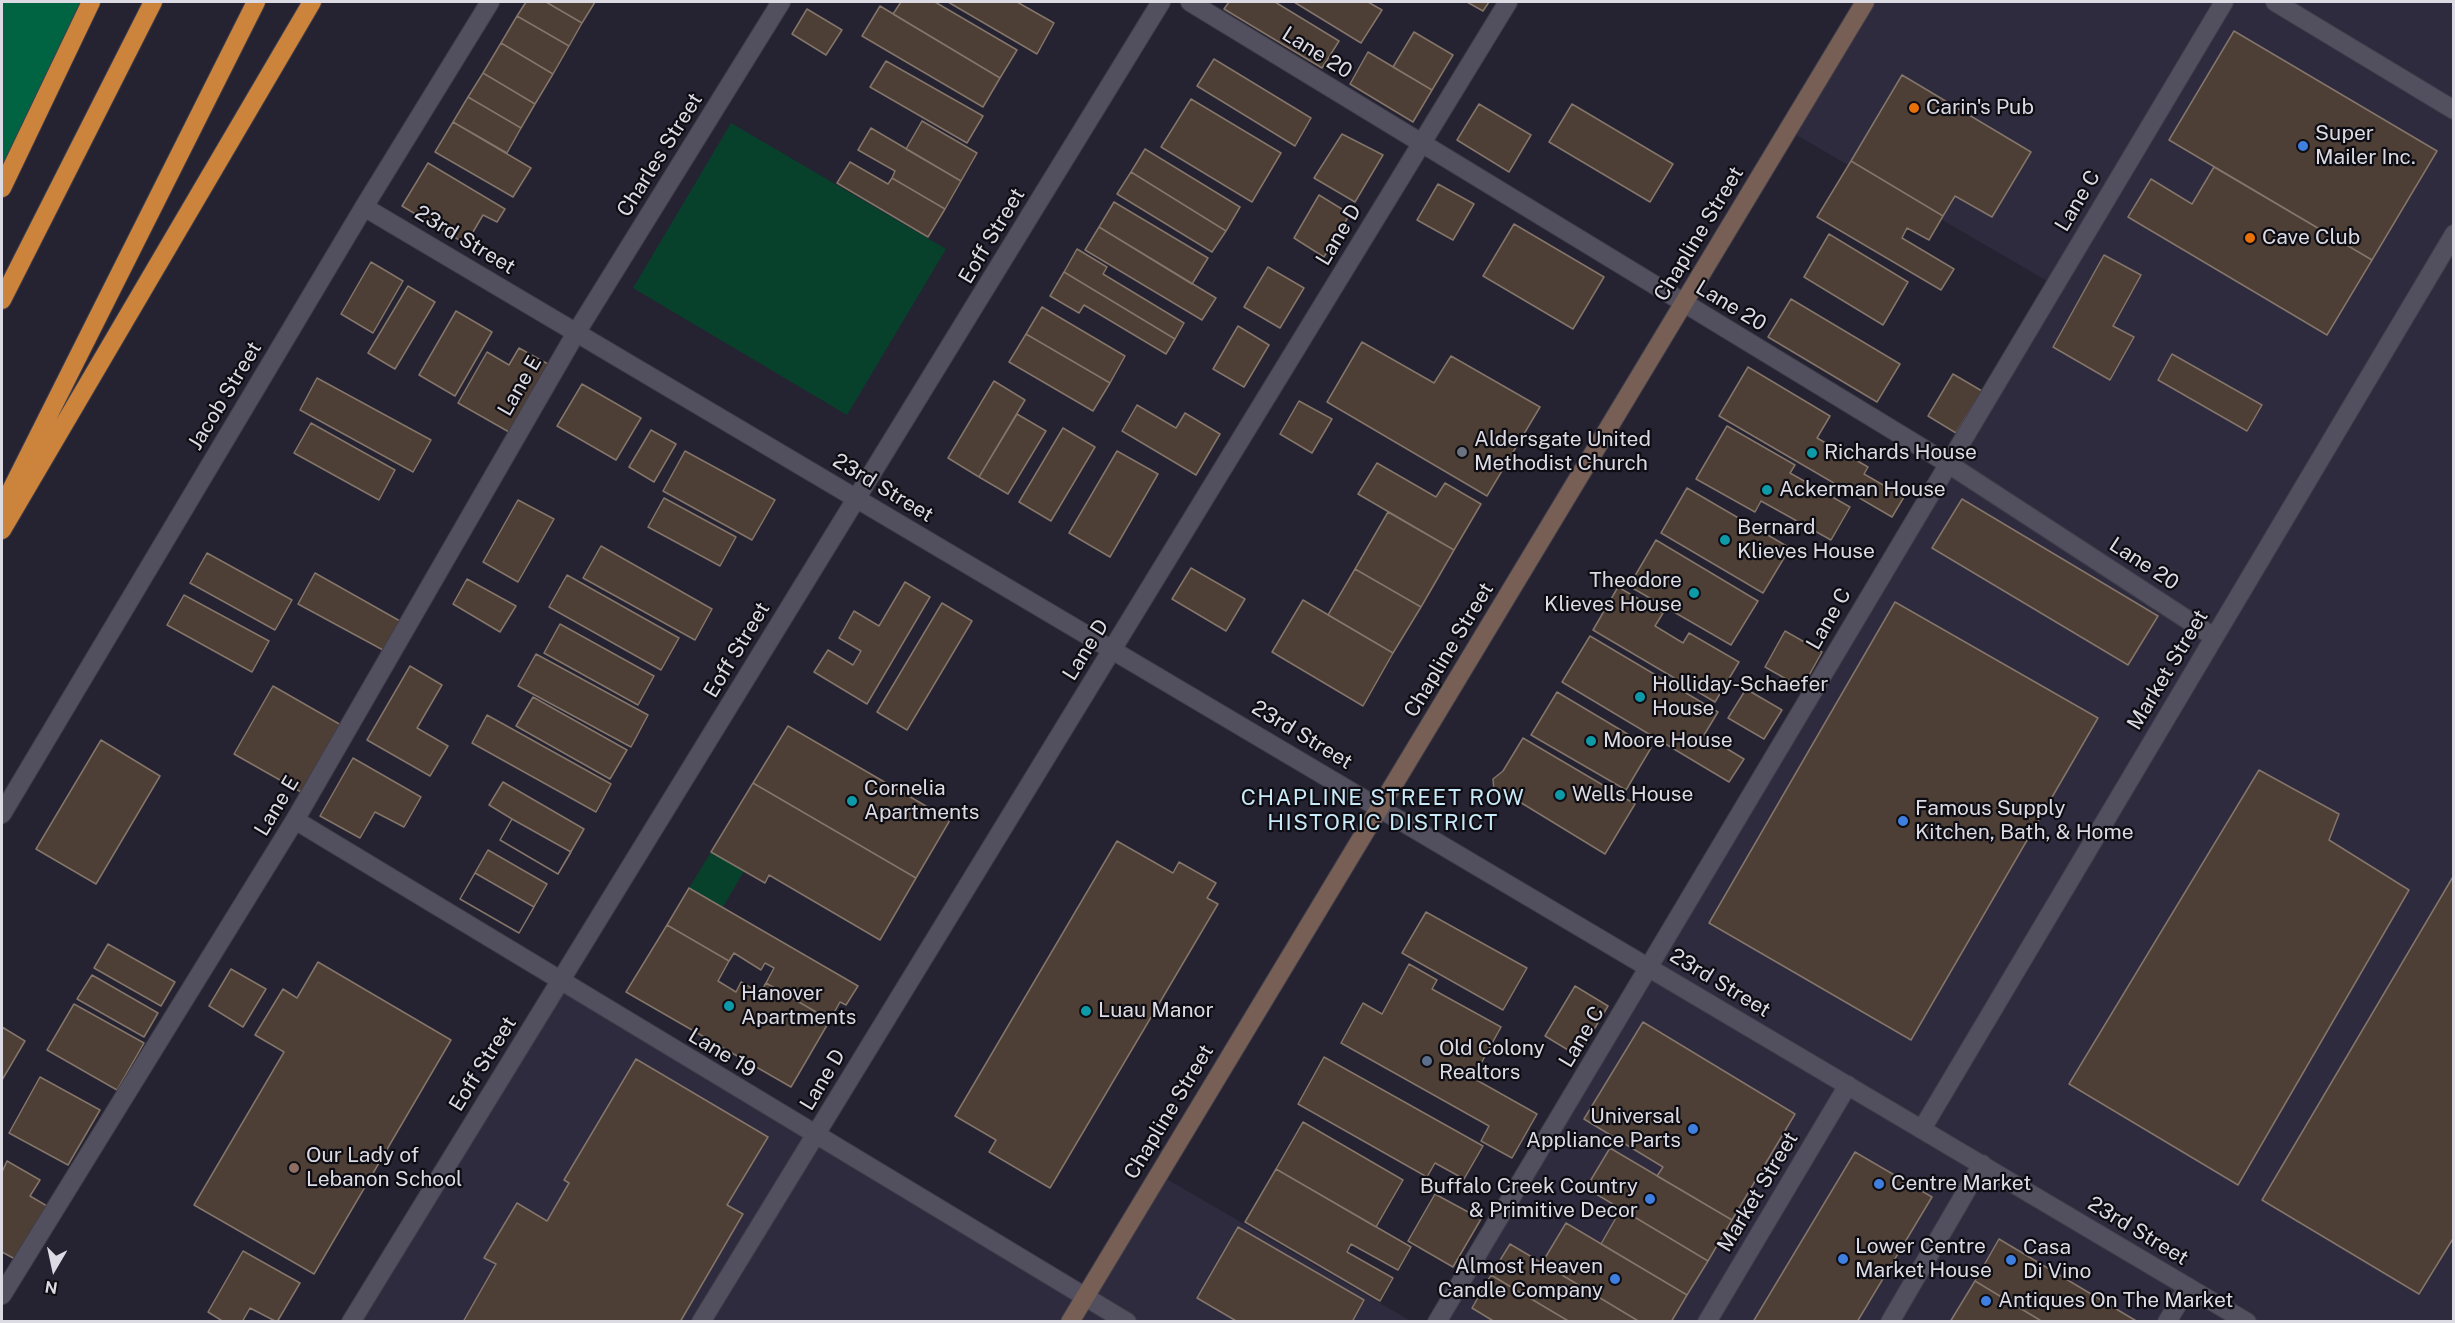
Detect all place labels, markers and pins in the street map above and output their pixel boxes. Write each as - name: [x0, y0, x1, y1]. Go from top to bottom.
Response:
- place label: Carin's Pub: [1926, 95, 2034, 121]
- marker: Carin's Pub: [1907, 101, 1921, 115]
- place label: Super Mailer Inc.: [2315, 121, 2416, 171]
- marker: Super Mailer Inc.: [2296, 139, 2310, 153]
- place label: Cave Club: [2262, 225, 2360, 251]
- marker: Cave Club: [2243, 231, 2257, 245]
- place label: Aldersgate United Methodist Church: [1474, 427, 1651, 477]
- place label: Richards House: [1824, 440, 1977, 466]
- marker: Aldersgate United Methodist Church: [1455, 445, 1469, 459]
- marker: Richards House: [1805, 446, 1819, 460]
- place label: Ackerman House: [1779, 477, 1946, 503]
- marker: Ackerman House: [1760, 483, 1774, 497]
- place label: Bernard Klieves House: [1737, 515, 1875, 565]
- marker: Bernard Klieves House: [1718, 533, 1732, 547]
- place label: Theodore Klieves House: [1544, 568, 1682, 618]
- marker: Theodore Klieves House: [1687, 586, 1701, 600]
- place label: Holliday-Schaefer House: [1652, 672, 1829, 722]
- marker: Holliday-Schaefer House: [1633, 690, 1647, 704]
- place label: Moore House: [1603, 728, 1733, 754]
- marker: Moore House: [1584, 734, 1598, 748]
- place label: Cornelia Apartments: [864, 776, 979, 826]
- place label: Wells House: [1572, 782, 1693, 808]
- marker: Wells House: [1553, 788, 1567, 802]
- marker: Cornelia Apartments: [845, 794, 859, 808]
- place label: Famous Supply Kitchen, Bath, & Home: [1915, 796, 2134, 846]
- marker: Famous Supply Kitchen, Bath, & Home: [1896, 814, 1910, 828]
- place label: Hanover Apartments: [741, 981, 856, 1031]
- place label: Luau Manor: [1098, 998, 1214, 1024]
- marker: Hanover Apartments: [722, 999, 736, 1013]
- marker: Luau Manor: [1079, 1004, 1093, 1018]
- place label: Old Colony Realtors: [1439, 1036, 1545, 1086]
- marker: Old Colony Realtors: [1420, 1054, 1434, 1068]
- place label: Universal Appliance Parts: [1526, 1104, 1681, 1154]
- marker: Universal Appliance Parts: [1686, 1122, 1700, 1136]
- place label: Our Lady of Lebanon School: [306, 1143, 462, 1193]
- marker: Our Lady of Lebanon School: [287, 1161, 301, 1175]
- place label: Centre Market: [1891, 1171, 2031, 1197]
- place label: Buffalo Creek Country & Primitive Decor: [1420, 1174, 1638, 1224]
- marker: Centre Market: [1872, 1177, 1886, 1191]
- marker: Buffalo Creek Country & Primitive Decor: [1643, 1192, 1657, 1206]
- place label: Lower Centre Market House: [1855, 1234, 1992, 1284]
- place label: Casa Di Vino: [2023, 1235, 2091, 1285]
- marker: Lower Centre Market House: [1836, 1252, 1850, 1266]
- marker: Casa Di Vino: [2004, 1253, 2018, 1267]
- place label: Almost Heaven Candle Company: [1438, 1254, 1603, 1304]
- marker: Almost Heaven Candle Company: [1608, 1272, 1622, 1286]
- place label: Antiques On The Market: [1998, 1288, 2233, 1314]
- marker: Antiques On The Market: [1979, 1294, 1993, 1308]

